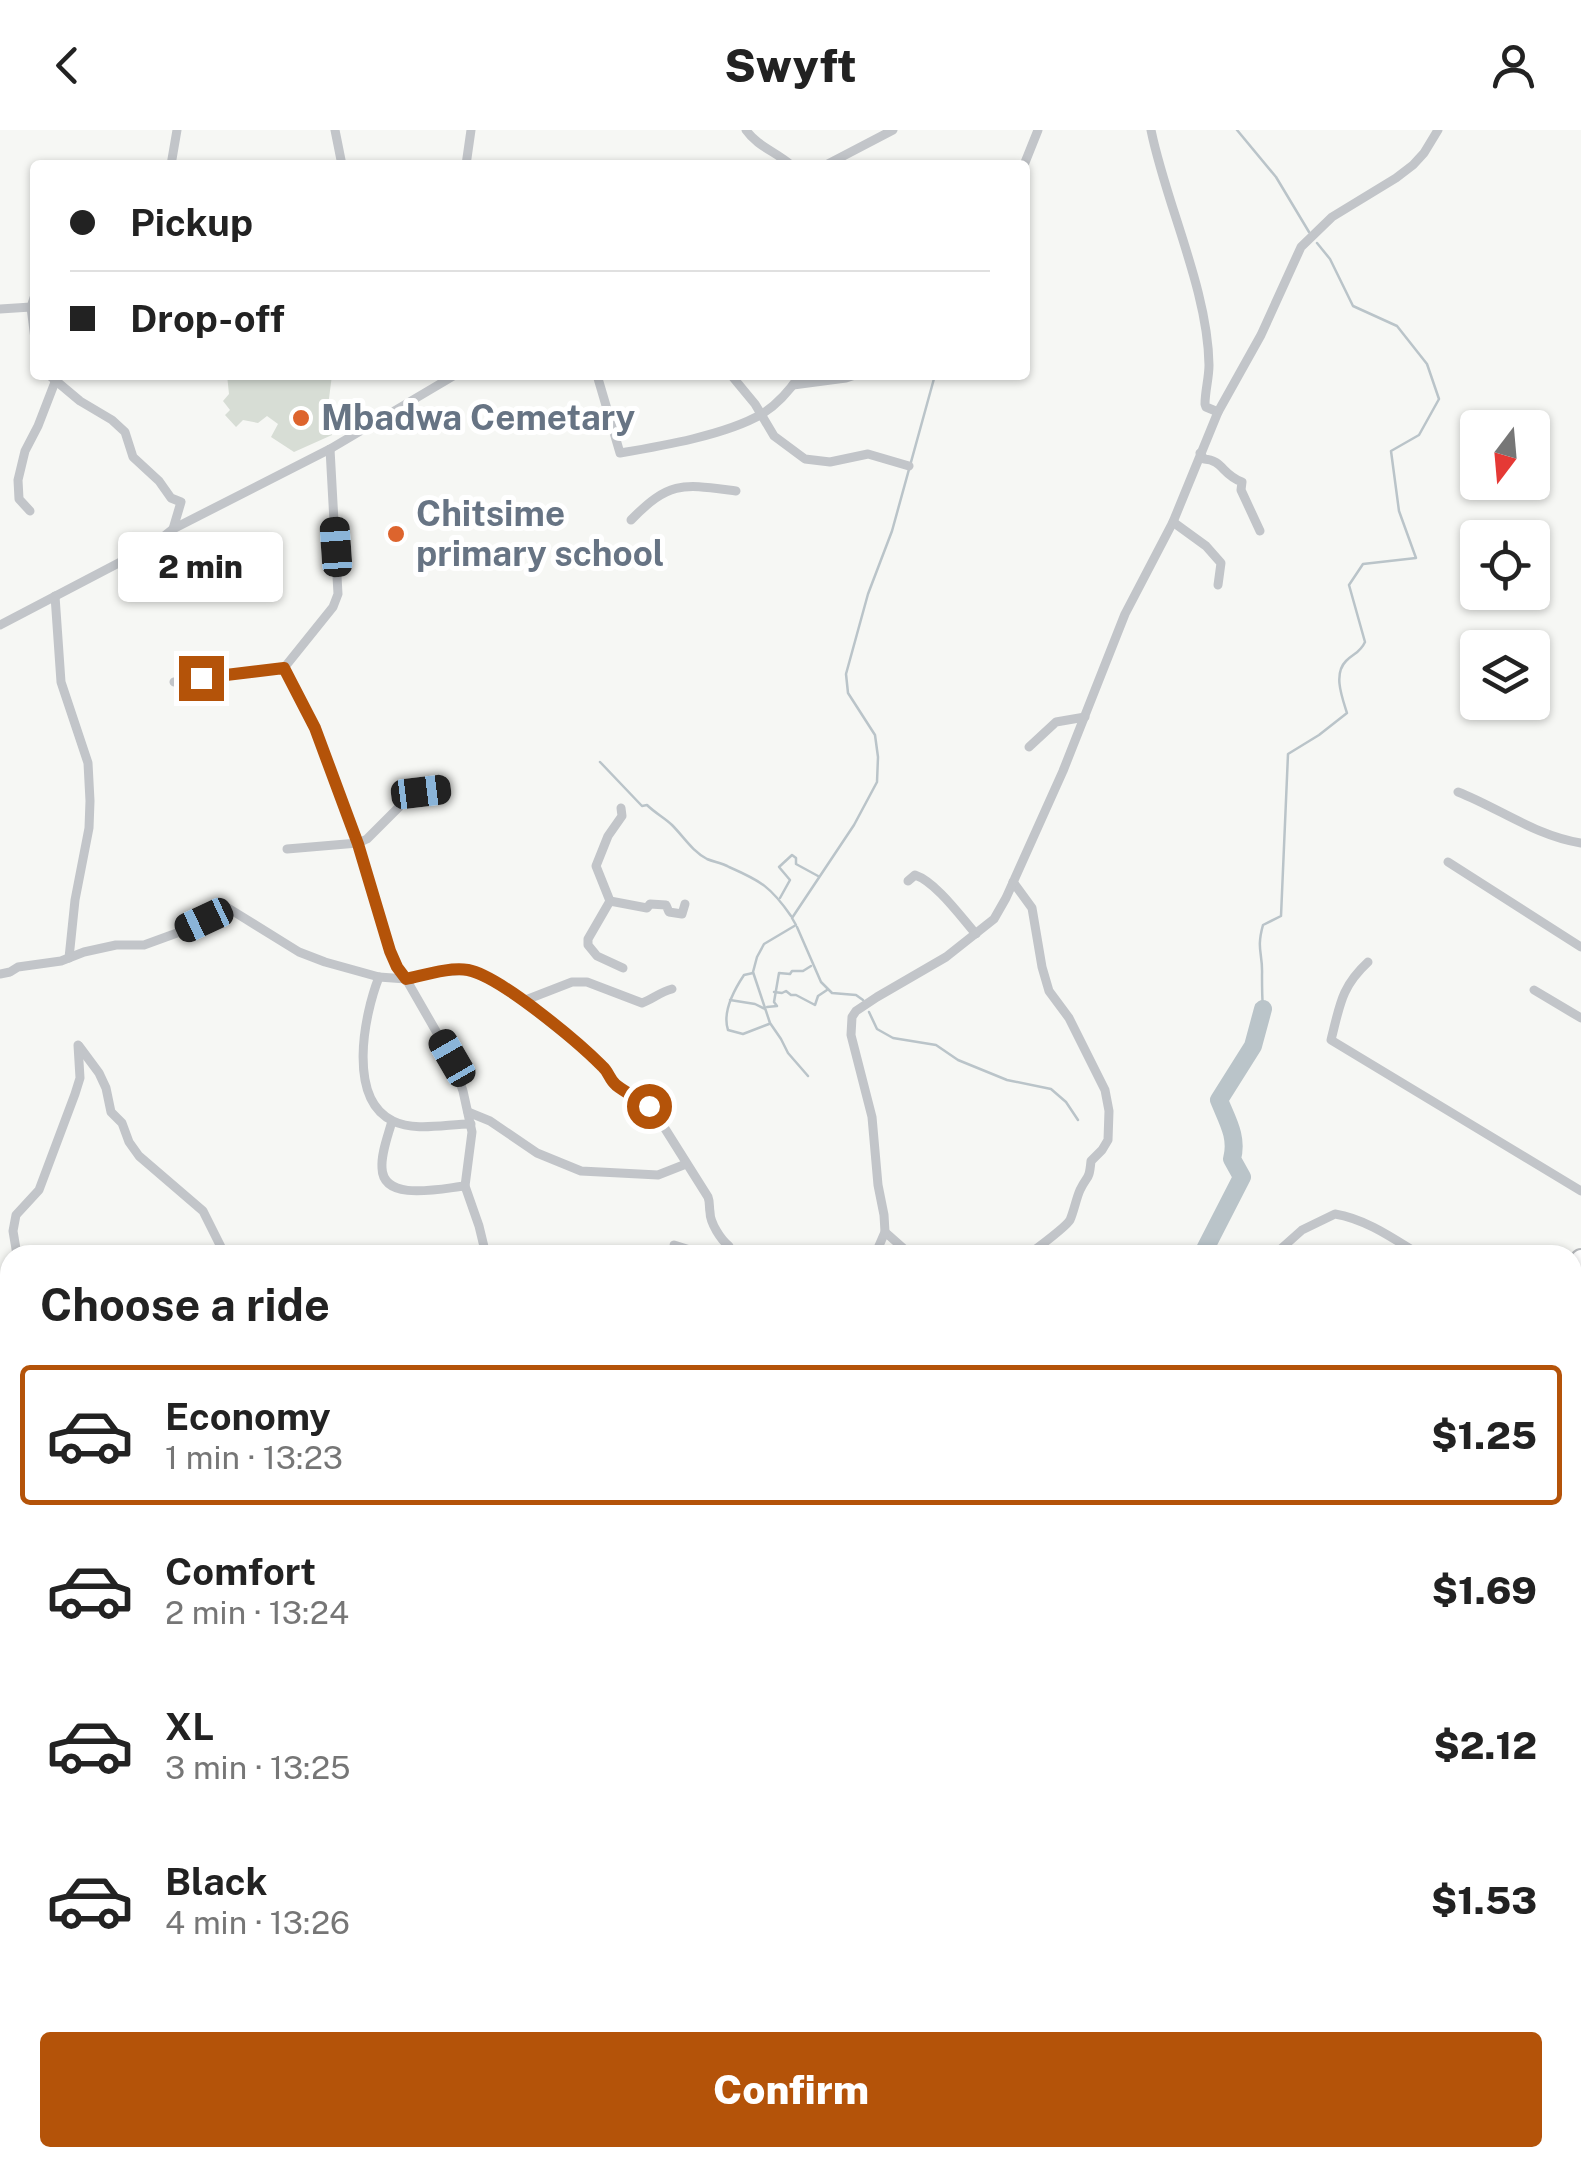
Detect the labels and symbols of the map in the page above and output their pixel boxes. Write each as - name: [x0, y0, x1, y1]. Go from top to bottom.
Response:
- place label: Mbadwa Cemetary: [321, 397, 636, 438]
- marker: Mbadwa Cemetary: [290, 407, 312, 429]
- north arrow: [1460, 410, 1550, 500]
- place label: Chitsime primary school: [416, 493, 664, 574]
- car: [319, 516, 353, 578]
- marker: Chitsime primary school: [385, 523, 407, 545]
- callout: 2 min: [119, 533, 284, 603]
- route end: [179, 656, 224, 701]
- car: [389, 773, 453, 811]
- car: [170, 894, 238, 946]
- car: [424, 1025, 480, 1091]
- route start: [627, 1084, 672, 1129]

